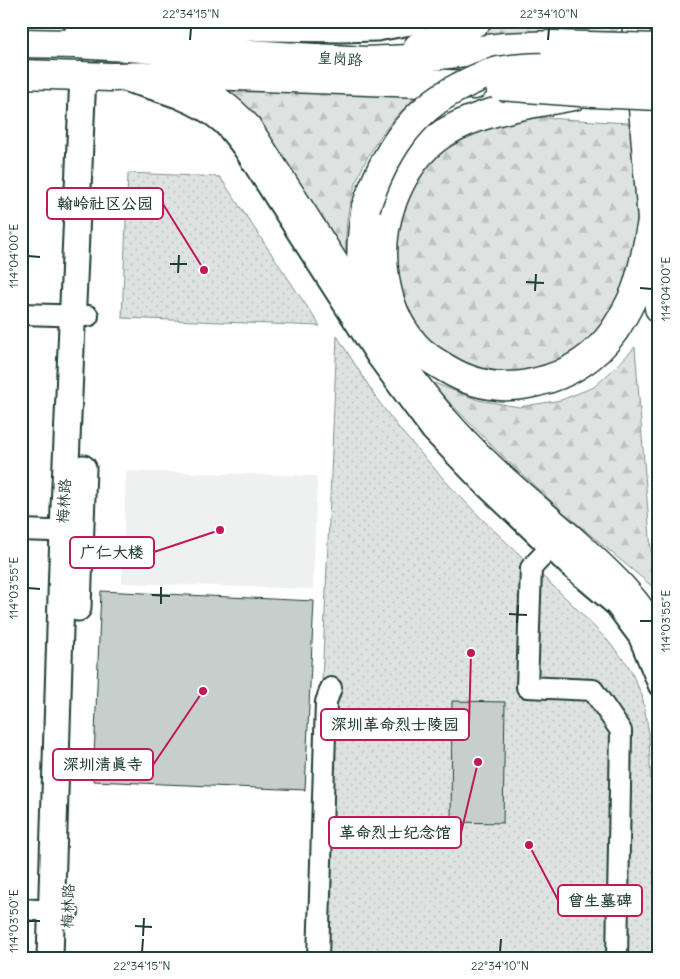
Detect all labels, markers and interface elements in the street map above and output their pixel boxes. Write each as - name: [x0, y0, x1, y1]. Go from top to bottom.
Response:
- text: 22°34'15"N: [162, 6, 220, 21]
- text: 22°34'10"N: [520, 6, 578, 21]
- street label: 皇岗路: [317, 48, 363, 69]
- callout: 翰岭社区公园: [47, 188, 163, 219]
- text: 翰岭社区公园: [57, 193, 153, 213]
- text: 114°04'00"E: [6, 224, 21, 288]
- text: 114°04'00"E: [658, 257, 673, 321]
- street label: 梅林路: [53, 478, 74, 524]
- callout: 广仁大楼: [70, 537, 154, 568]
- text: 广仁大楼: [80, 542, 144, 562]
- text: 114°03'55"E: [6, 557, 21, 619]
- text: 114°03'55"E: [658, 590, 673, 652]
- callout: 深圳革命烈士陵园: [321, 709, 469, 740]
- text: 深圳革命烈士陵园: [331, 714, 459, 734]
- callout: 深圳清真寺: [53, 749, 153, 780]
- text: 深圳清真寺: [63, 754, 143, 774]
- callout: 革命烈士纪念馆: [329, 817, 461, 848]
- text: 革命烈士纪念馆: [339, 822, 451, 842]
- street label: 梅林路: [57, 883, 78, 929]
- callout: 曾生墓碑: [558, 885, 642, 916]
- text: 114°03'50"E: [6, 889, 21, 953]
- text: 曾生墓碑: [568, 890, 632, 910]
- text: 22°34'15"N: [113, 958, 171, 973]
- text: 22°34'10"N: [471, 958, 529, 973]

